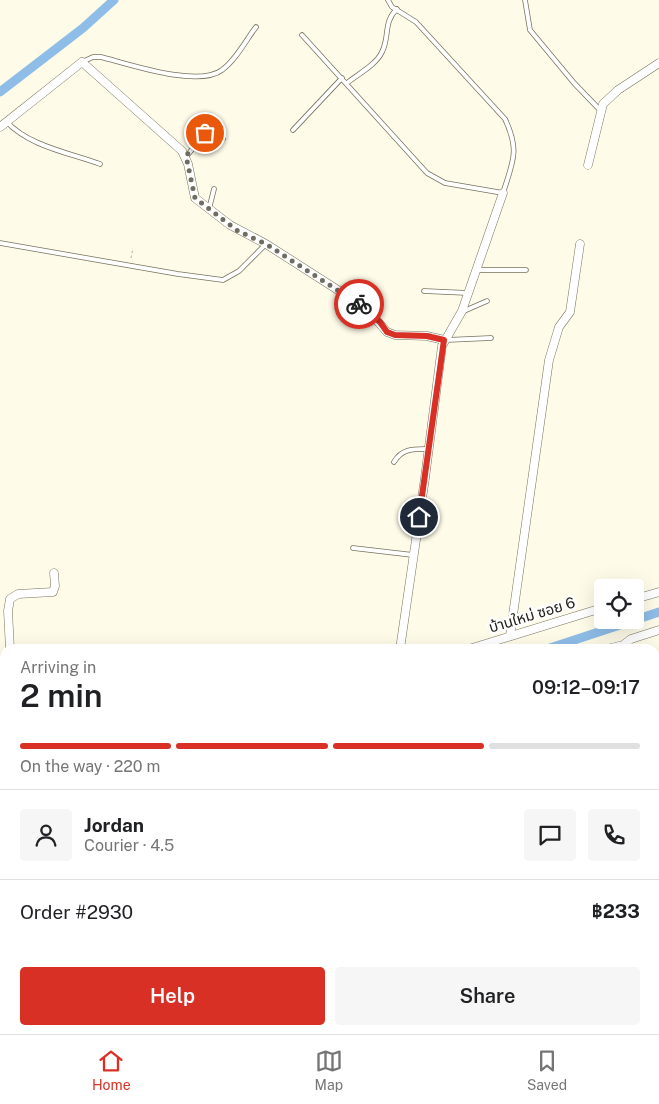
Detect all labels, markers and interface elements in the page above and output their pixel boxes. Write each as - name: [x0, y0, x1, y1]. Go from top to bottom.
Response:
- pin: [184, 112, 226, 154]
- icon: bag: [191, 119, 219, 147]
- courier: [334, 279, 384, 329]
- icon: bike: [345, 290, 373, 318]
- pin: [398, 496, 440, 538]
- icon: home: [405, 503, 433, 531]
- map controls: [594, 579, 644, 629]
- button: locate: [594, 579, 644, 629]
- street label: บ้านใหม่ ซอย 6: [487, 593, 577, 636]
- text: Arriving in: [20, 658, 96, 677]
- text: 09:12–09:17: [532, 676, 640, 698]
- text: 2 min: [20, 677, 103, 714]
- text: On the way · 220 m: [20, 757, 160, 776]
- button: person: [20, 809, 72, 861]
- button: chat: [524, 809, 576, 861]
- button: phone: [588, 809, 640, 861]
- text: Jordan: [84, 814, 144, 836]
- text: Courier · 4.5: [84, 836, 174, 855]
- text: ฿233: [592, 900, 640, 922]
- text: Order #2930: [20, 901, 133, 923]
- button: Help: [20, 967, 325, 1025]
- button: Share: [335, 967, 640, 1025]
- tab: Home: [92, 1047, 131, 1093]
- tab: Map: [315, 1047, 343, 1093]
- tab: Saved: [527, 1047, 567, 1093]

